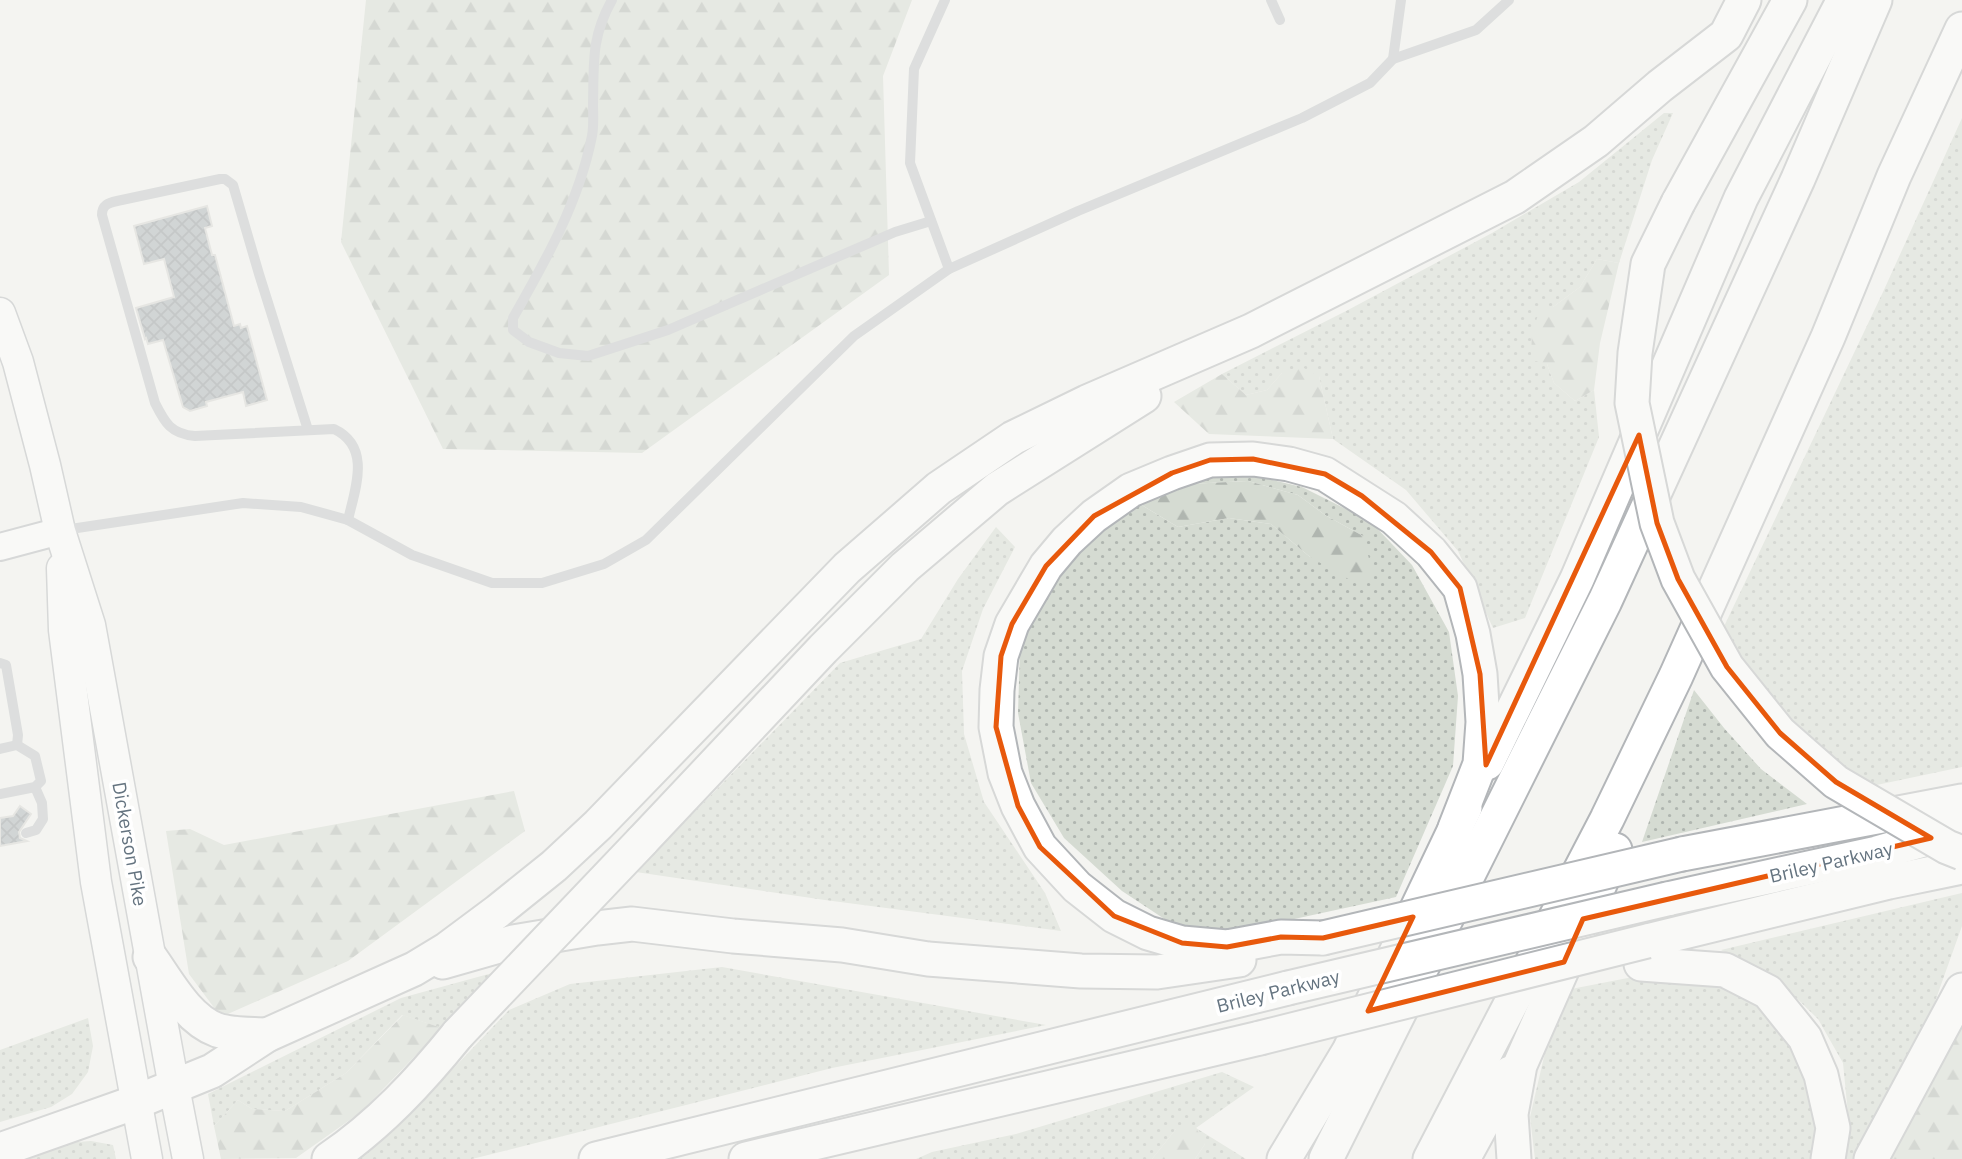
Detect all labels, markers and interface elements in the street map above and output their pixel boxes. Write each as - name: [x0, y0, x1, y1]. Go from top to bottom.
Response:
- street label: Dickerson Pike: [107, 780, 153, 908]
- street label: Briley Parkway: [1767, 836, 1896, 888]
- street label: Briley Parkway: [1214, 964, 1343, 1018]

